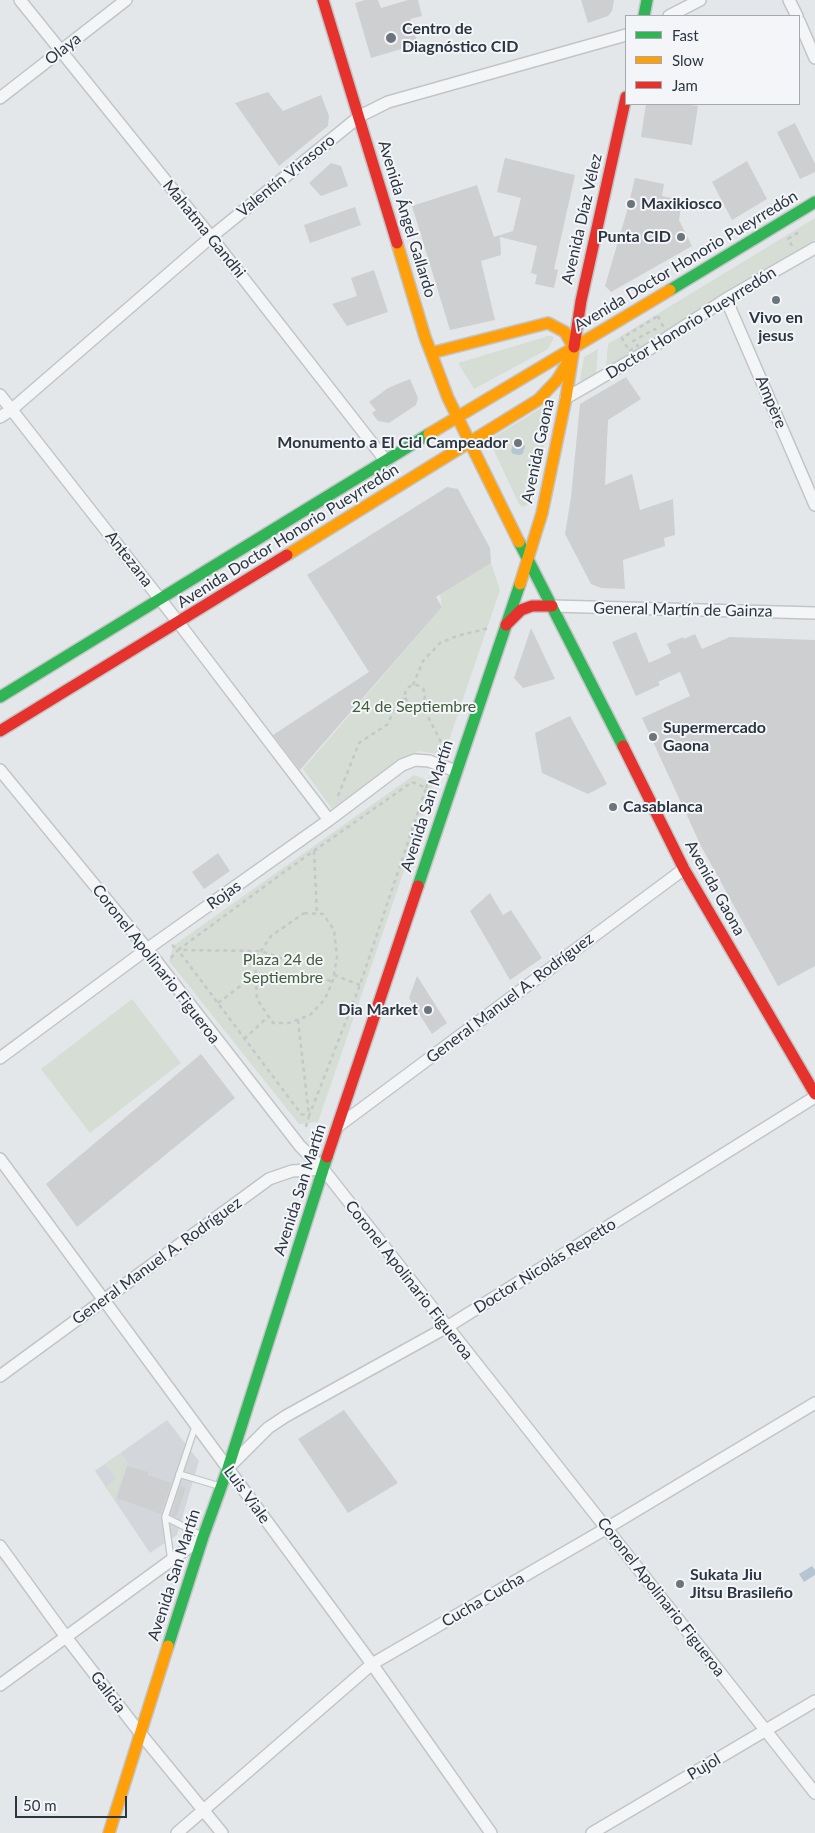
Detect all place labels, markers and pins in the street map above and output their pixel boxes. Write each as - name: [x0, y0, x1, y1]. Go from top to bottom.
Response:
- place label: Centro de Diagnóstico CID: [402, 19, 518, 57]
- marker: Centro de Diagnóstico CID: [384, 31, 398, 45]
- place label: Maxikiosco: [641, 194, 722, 214]
- marker: Maxikiosco: [625, 198, 637, 210]
- place label: Punta CID: [598, 227, 671, 247]
- marker: Punta CID: [675, 231, 687, 243]
- marker: Vivo en jesus: [770, 294, 782, 306]
- place label: Vivo en jesus: [749, 308, 803, 346]
- place label: Monumento a El Cid Campeador: [277, 433, 508, 453]
- marker: Monumento a El Cid Campeador: [512, 437, 524, 449]
- place label: Supermercado Gaona: [663, 718, 766, 756]
- marker: Supermercado Gaona: [647, 731, 659, 743]
- place label: Casablanca: [623, 797, 703, 817]
- marker: Casablanca: [607, 801, 619, 813]
- place label: Dia Market: [338, 1000, 418, 1020]
- marker: Dia Market: [422, 1004, 434, 1016]
- place label: Sukata Jiu Jitsu Brasileño: [690, 1565, 793, 1603]
- marker: Sukata Jiu Jitsu Brasileño: [674, 1578, 686, 1590]

